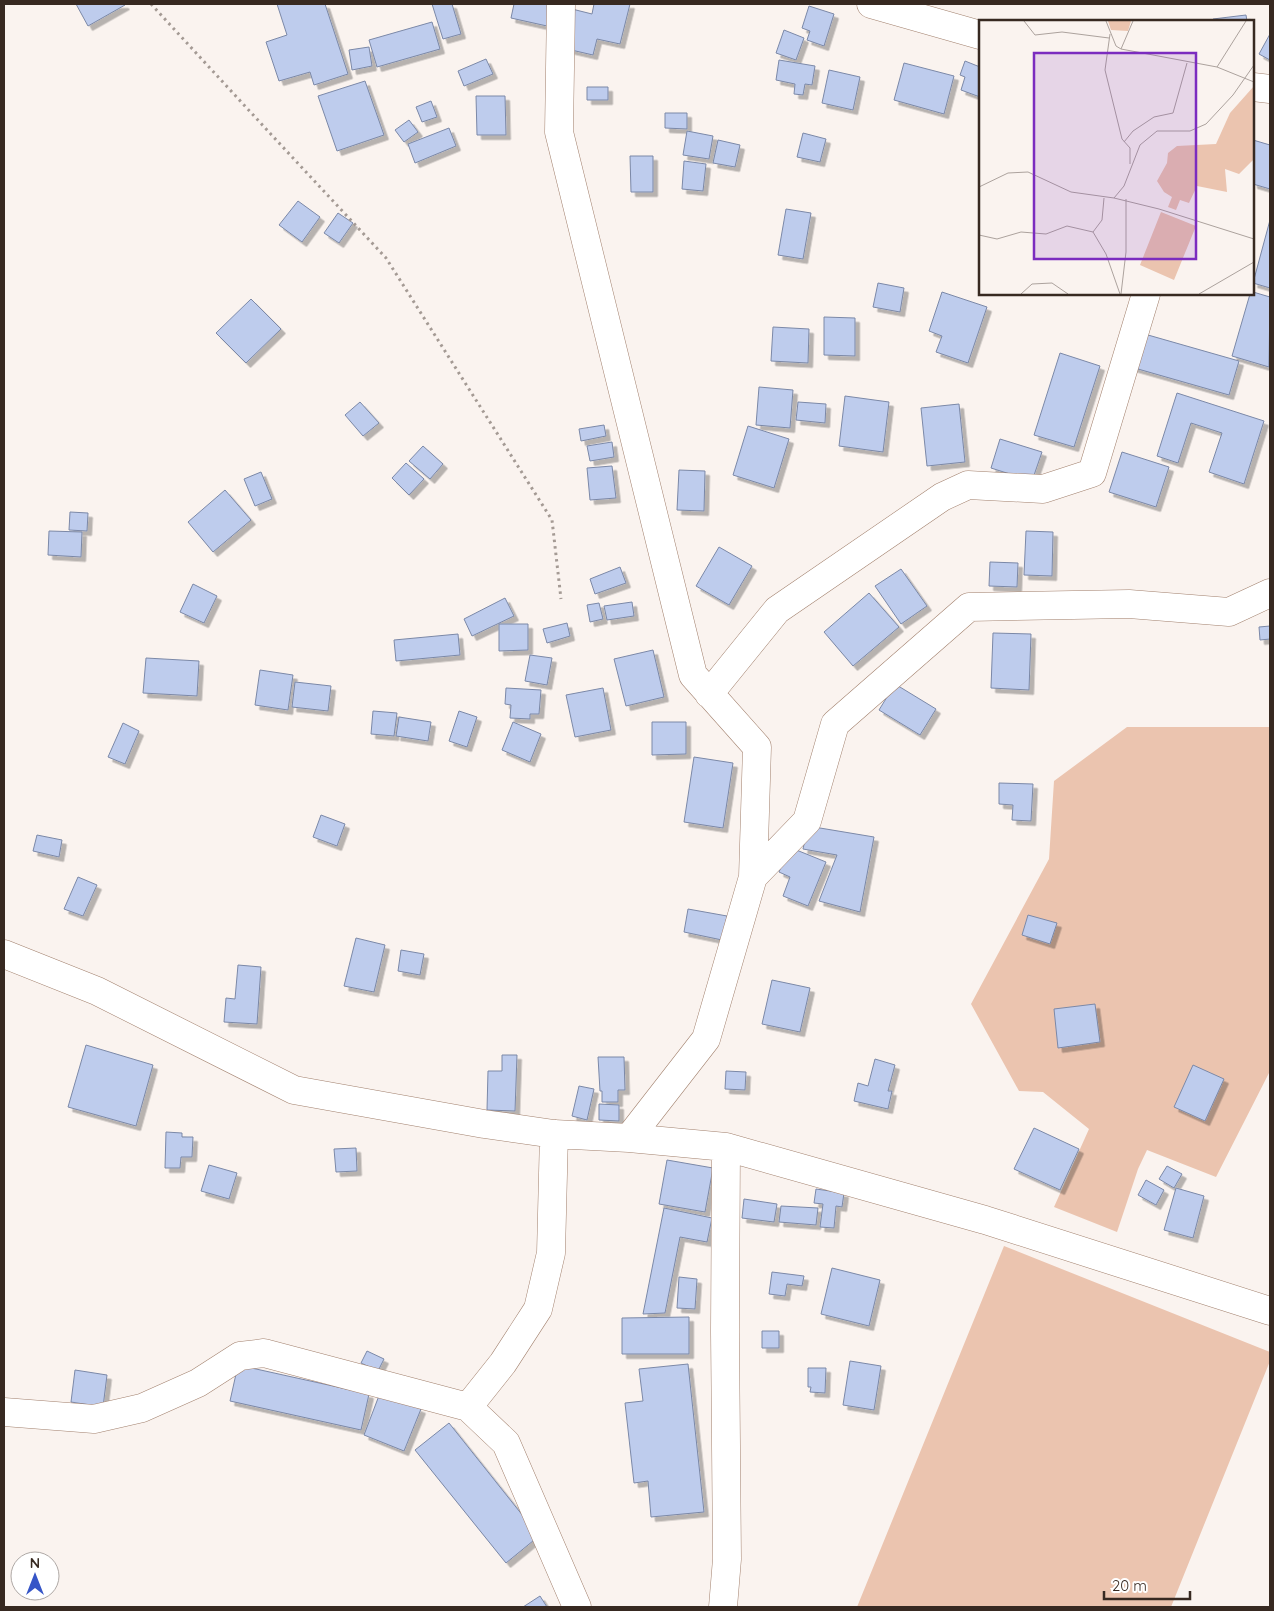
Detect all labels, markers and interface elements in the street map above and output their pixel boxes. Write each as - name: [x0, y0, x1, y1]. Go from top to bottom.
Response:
- inset map: [979, 20, 1254, 295]
- north arrow: [10, 1551, 60, 1601]
- text: N: [30, 1554, 40, 1572]
- scale bar: [1104, 1568, 1190, 1600]
- text: 20 m: [1112, 1576, 1147, 1595]

